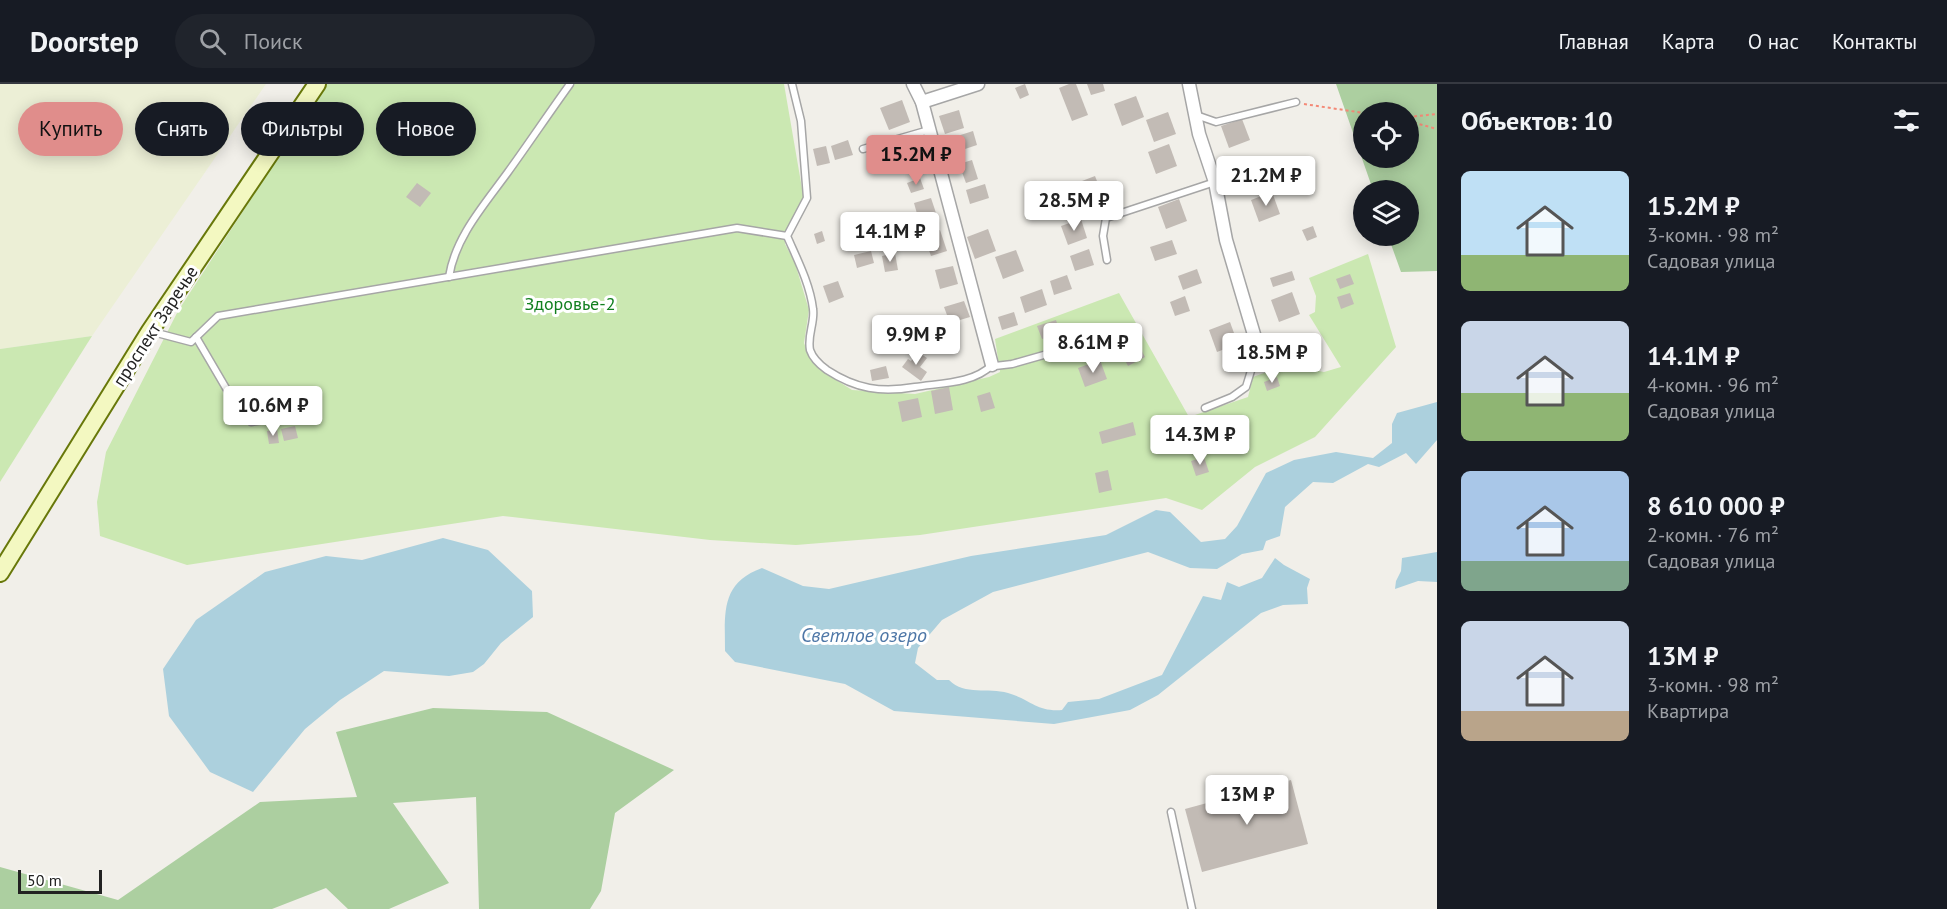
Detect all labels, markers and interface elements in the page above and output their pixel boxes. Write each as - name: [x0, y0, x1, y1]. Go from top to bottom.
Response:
- search box: [175, 14, 595, 68]
- text: Doorstep: [30, 23, 139, 60]
- icon: search: [196, 25, 229, 58]
- text: Поиск: [244, 27, 303, 55]
- text: Главная: [1558, 28, 1629, 55]
- text: Карта: [1662, 28, 1715, 55]
- text: О нас: [1748, 28, 1799, 55]
- text: Контакты: [1832, 28, 1917, 55]
- chip: Купить: [18, 102, 123, 156]
- chip: Снять: [135, 102, 229, 156]
- chip: Фильтры: [241, 102, 364, 156]
- chip: Новое: [376, 102, 476, 156]
- map controls: [1353, 102, 1419, 246]
- button: locate: [1353, 102, 1419, 168]
- text: Объектов: 10: [1461, 104, 1613, 137]
- icon: filters: [1890, 104, 1923, 137]
- pin: 15.2M ₽: [861, 135, 971, 186]
- text: 15.2M ₽: [880, 141, 952, 167]
- pin: 21.2M ₽: [1211, 156, 1321, 207]
- text: 21.2M ₽: [1230, 162, 1302, 188]
- button: layers: [1353, 180, 1419, 246]
- pin: 28.5M ₽: [1019, 181, 1129, 232]
- text: 28.5M ₽: [1038, 187, 1110, 213]
- text: 15.2M ₽: [1647, 189, 1740, 222]
- icon: home: [1509, 195, 1581, 267]
- pin: 14.1M ₽: [835, 212, 945, 263]
- text: 14.1M ₽: [854, 218, 926, 244]
- text: 3-комн. · 98 m²: [1647, 222, 1779, 248]
- text: Садовая улица: [1647, 248, 1776, 274]
- street label: проспект Заречье: [107, 261, 203, 391]
- park label: Здоровье-2: [524, 292, 616, 315]
- pin: 9.9M ₽: [867, 315, 965, 366]
- text: 9.9M ₽: [886, 321, 946, 347]
- pin: 8.61M ₽: [1038, 323, 1148, 374]
- text: 8.61M ₽: [1057, 329, 1129, 355]
- pin: 18.5M ₽: [1217, 333, 1327, 384]
- text: 18.5M ₽: [1236, 339, 1308, 365]
- text: 14.1M ₽: [1647, 339, 1740, 372]
- icon: home: [1509, 345, 1581, 417]
- text: 4-комн. · 96 m²: [1647, 372, 1779, 398]
- pin: 10.6M ₽: [218, 386, 328, 437]
- text: 10.6M ₽: [237, 392, 309, 418]
- text: Садовая улица: [1647, 398, 1776, 424]
- pin: 14.3M ₽: [1145, 415, 1255, 466]
- text: 14.3M ₽: [1164, 421, 1236, 447]
- text: 8 610 000 ₽: [1647, 489, 1785, 522]
- icon: home: [1509, 495, 1581, 567]
- text: 2-комн. · 76 m²: [1647, 522, 1779, 548]
- text: Садовая улица: [1647, 548, 1776, 574]
- water label: Светлое озеро: [801, 622, 927, 648]
- text: 13M ₽: [1647, 639, 1719, 672]
- icon: home: [1509, 645, 1581, 717]
- text: 3-комн. · 98 m²: [1647, 672, 1779, 698]
- text: Квартира: [1647, 698, 1729, 724]
- pin: 13M ₽: [1205, 775, 1289, 826]
- text: 13M ₽: [1219, 781, 1275, 807]
- scale bar: [18, 867, 102, 894]
- text: 50 m: [27, 870, 62, 890]

